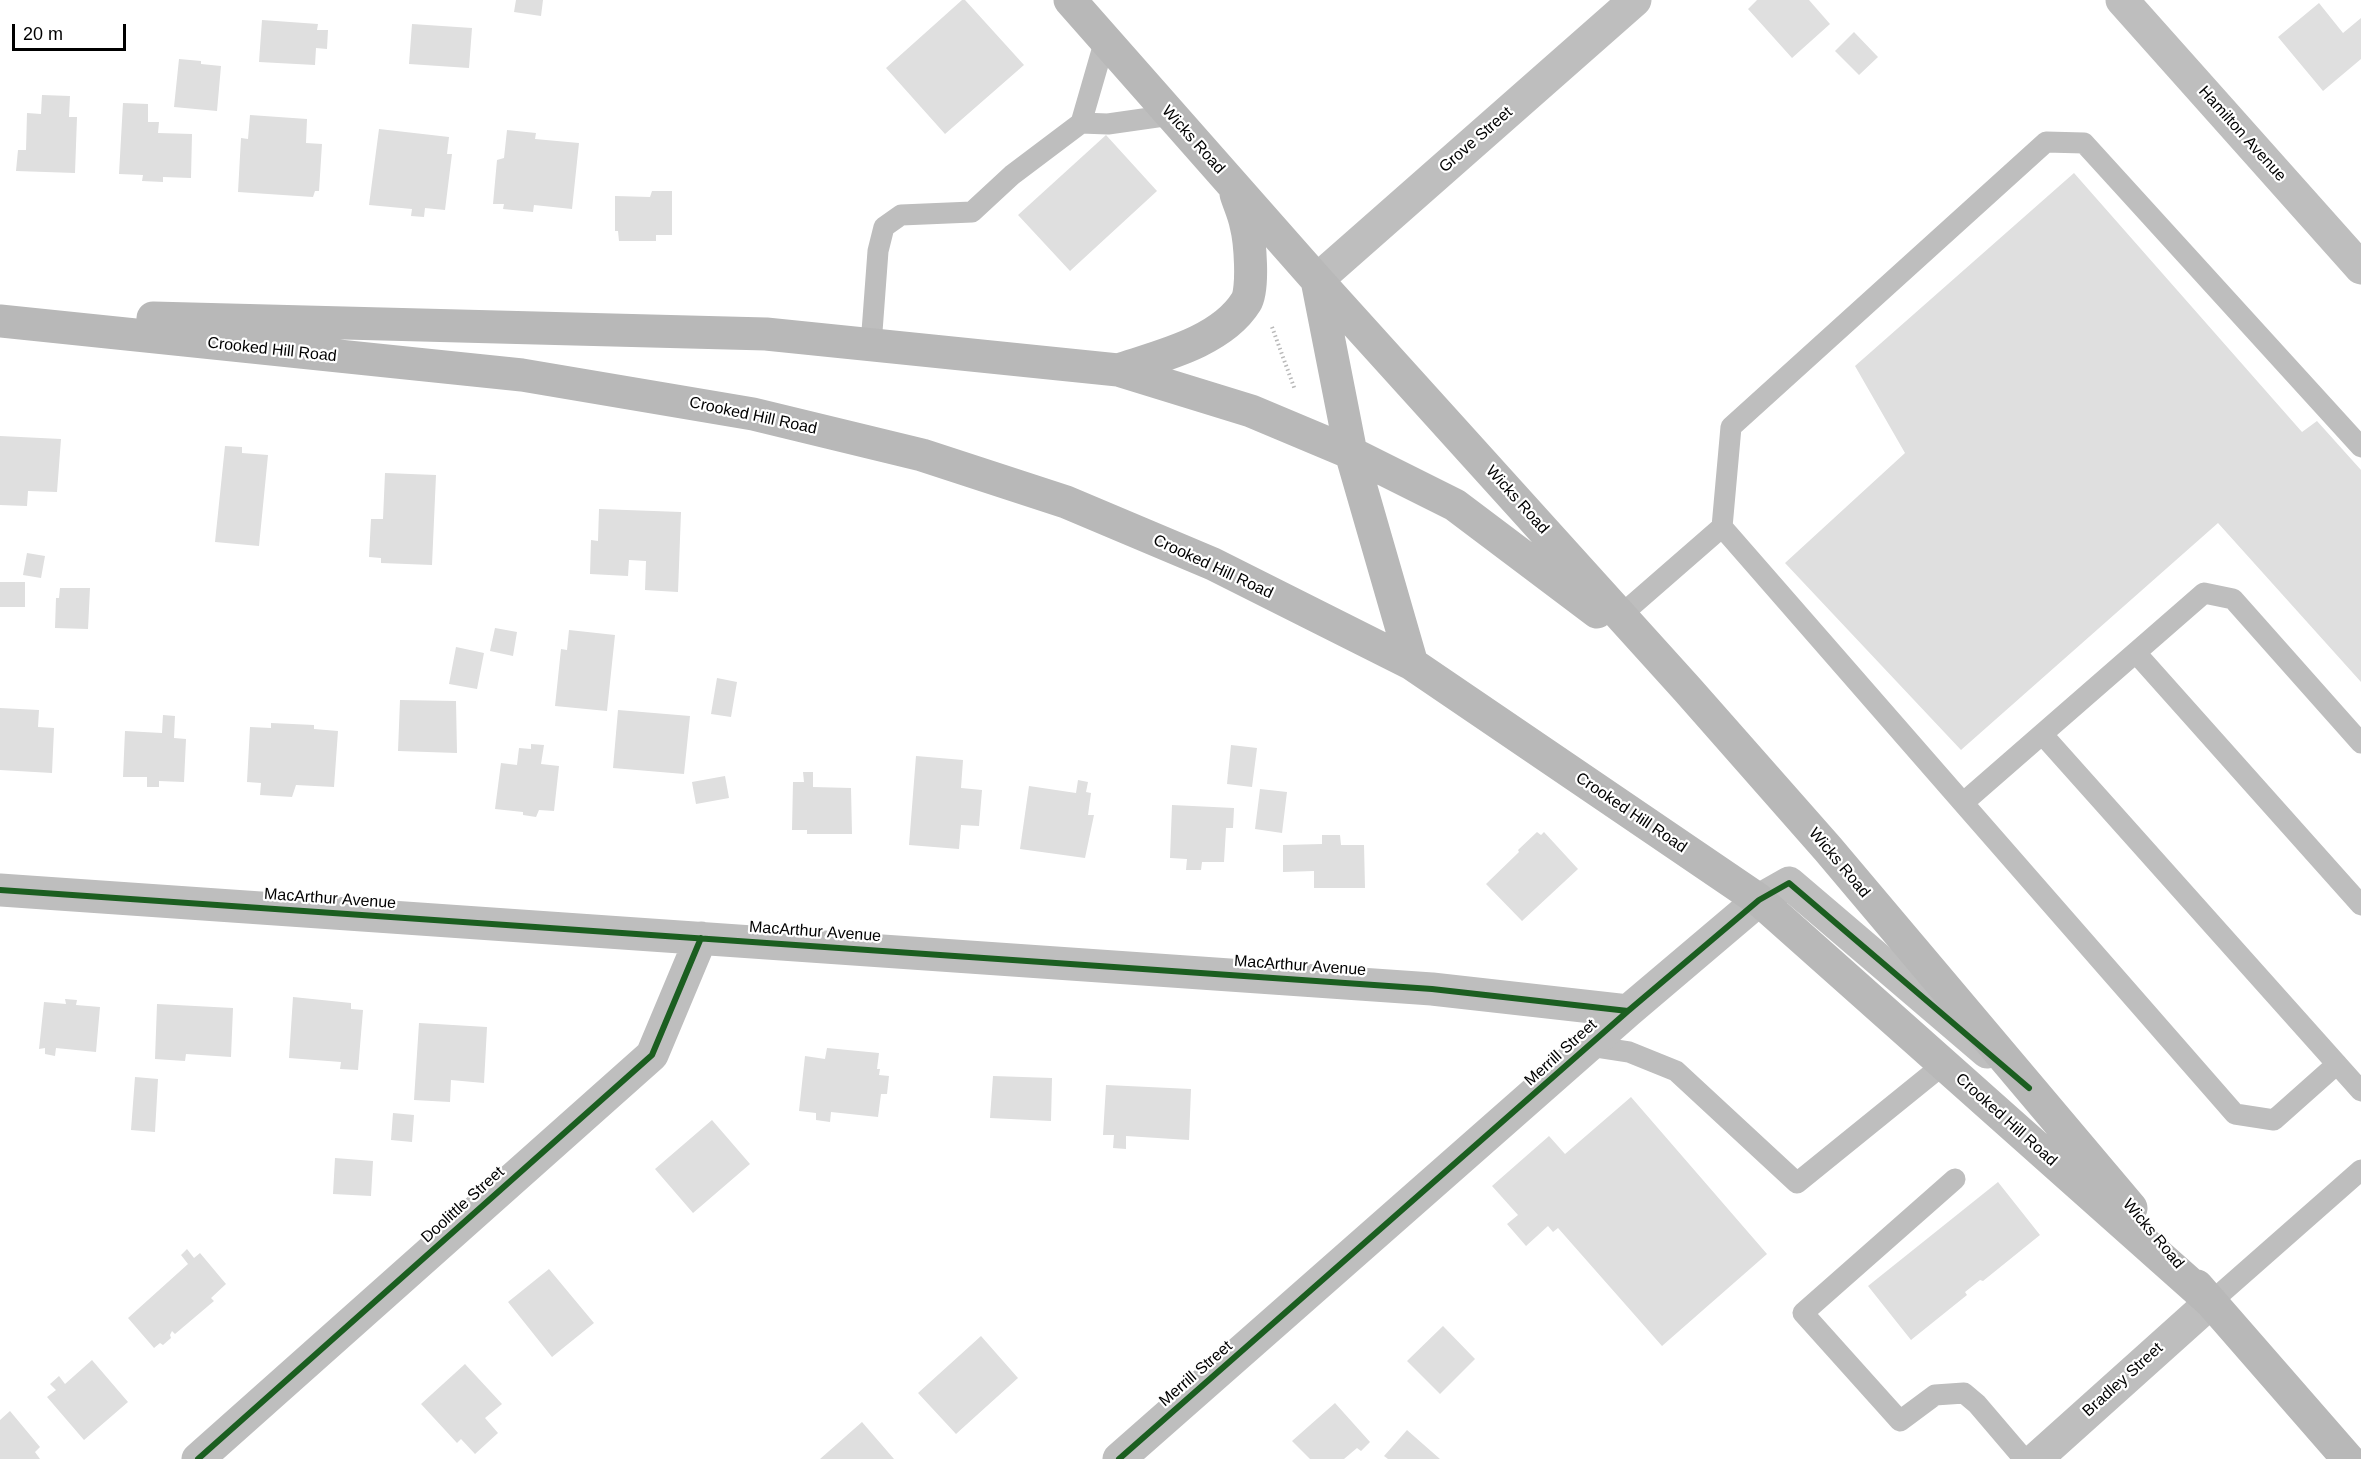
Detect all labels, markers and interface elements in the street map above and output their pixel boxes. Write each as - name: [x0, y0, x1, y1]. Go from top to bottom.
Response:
- scale bar: [15, 12, 129, 50]
- text: 20 m: [23, 24, 63, 44]
- street label: Hamilton Avenue: [2194, 82, 2290, 186]
- street label: Wicks Road: [1157, 102, 1229, 178]
- street label: Grove Street: [1435, 103, 1517, 177]
- street label: Crooked Hill Road: [206, 334, 338, 366]
- street label: Crooked Hill Road: [688, 393, 818, 439]
- street label: Wicks Road: [1481, 462, 1553, 538]
- street label: Crooked Hill Road: [1150, 531, 1276, 603]
- street label: Crooked Hill Road: [1572, 769, 1690, 857]
- street label: Wicks Road: [1804, 824, 1874, 902]
- street label: MacArthur Avenue: [263, 885, 397, 913]
- street label: MacArthur Avenue: [748, 918, 882, 946]
- street label: MacArthur Avenue: [1233, 952, 1367, 980]
- street label: Merrill Street: [1521, 1016, 1601, 1090]
- street label: Crooked Hill Road: [1951, 1069, 2061, 1171]
- street label: Doolittle Street: [418, 1163, 508, 1247]
- street label: Wicks Road: [2118, 1195, 2188, 1273]
- street label: Merrill Street: [1155, 1337, 1237, 1411]
- street label: Bradley Street: [2079, 1339, 2167, 1421]

